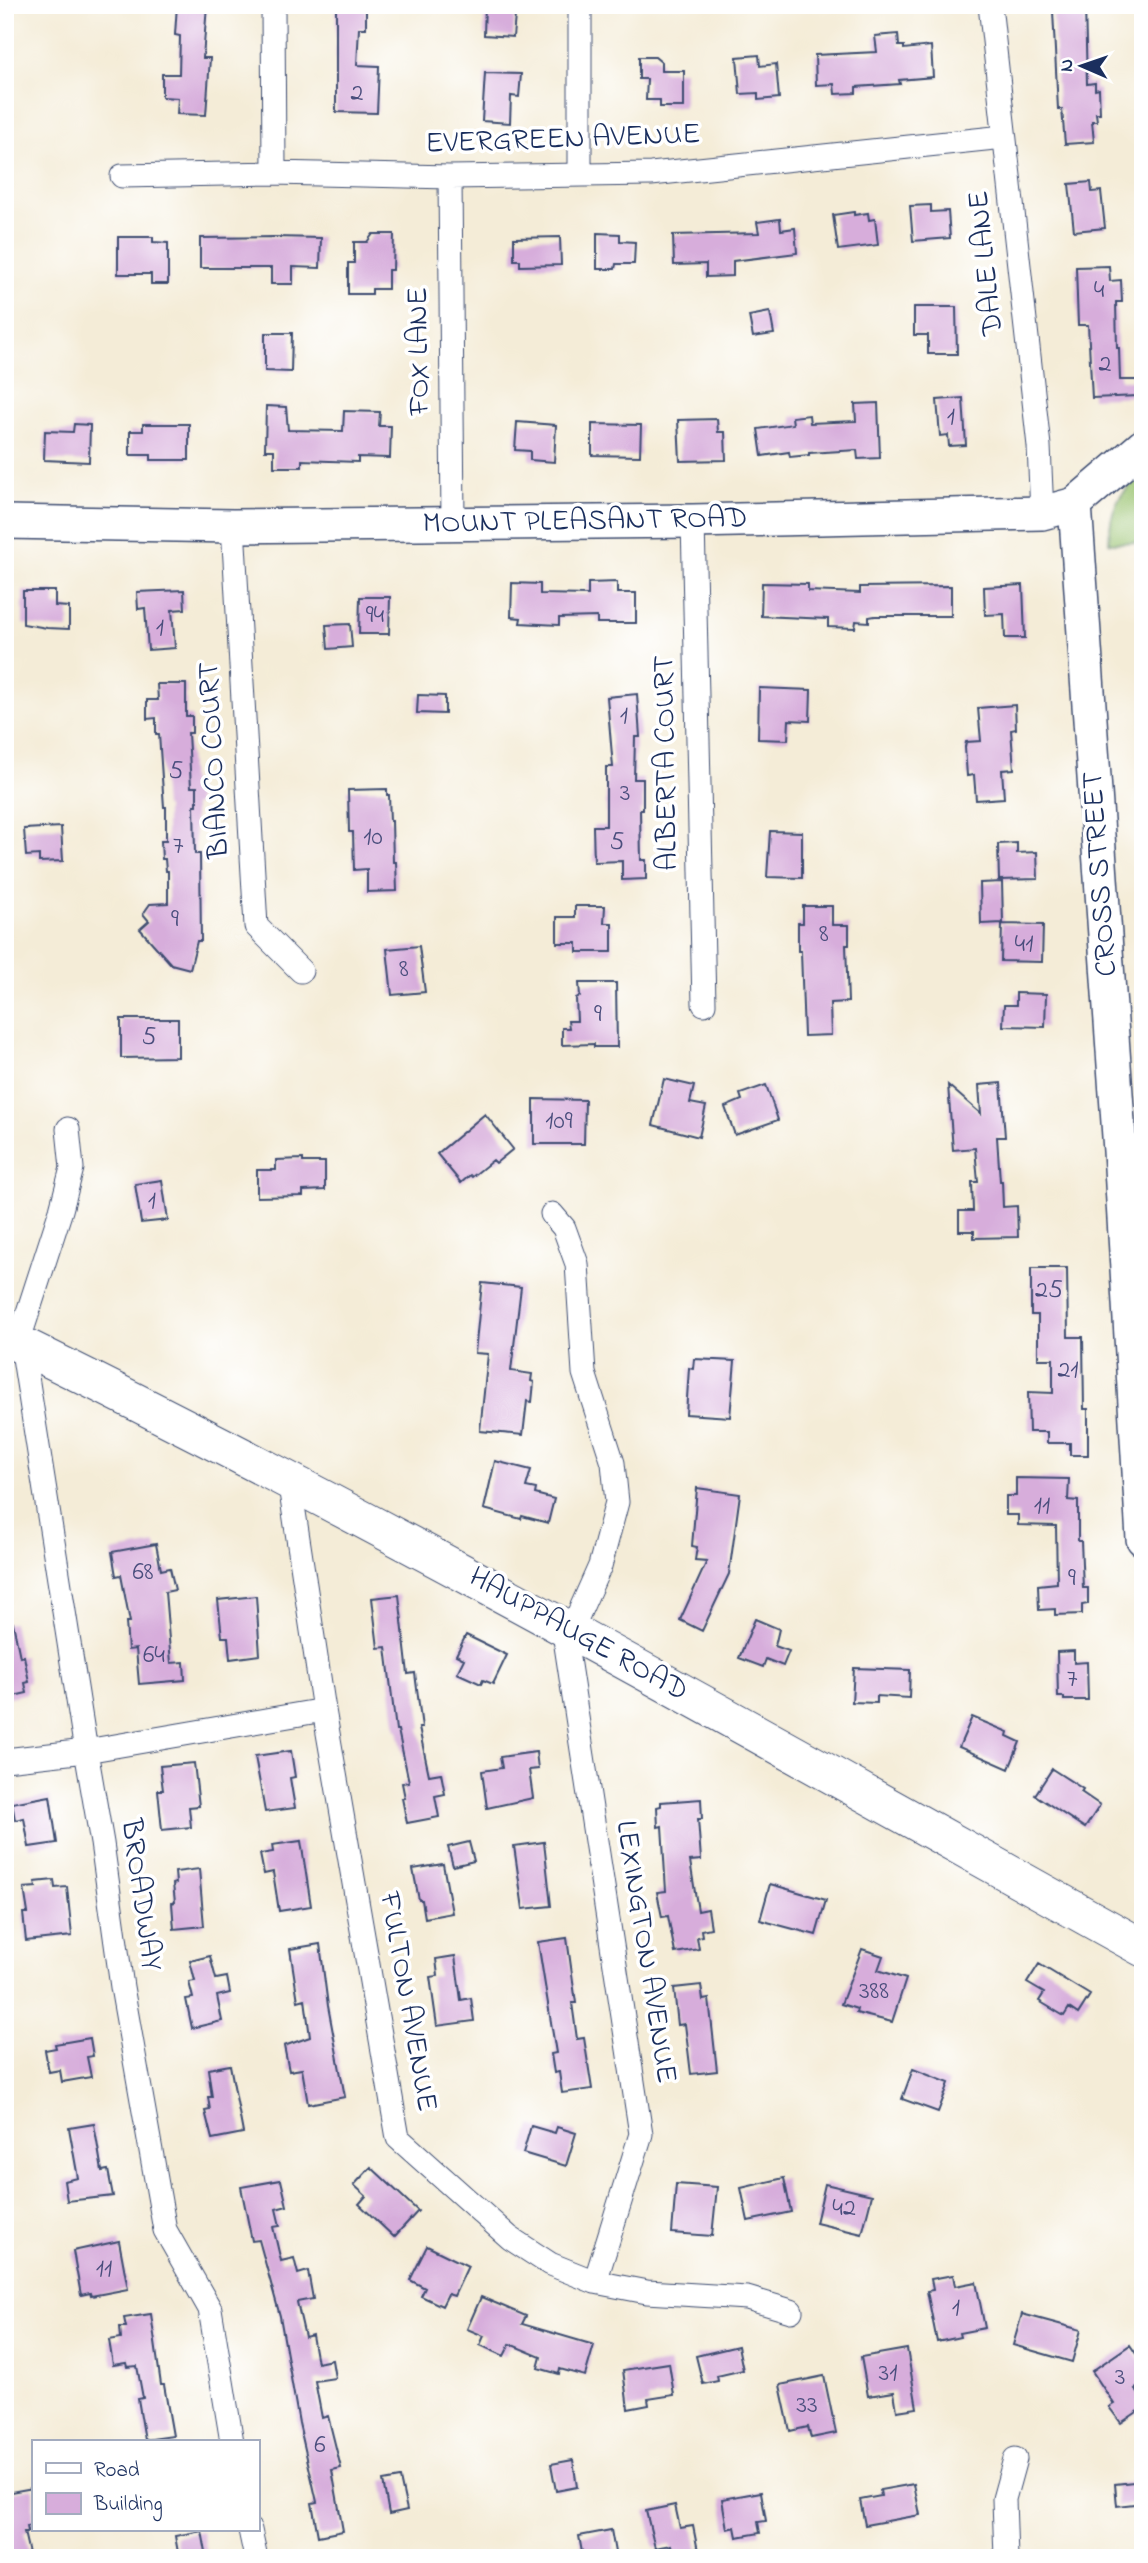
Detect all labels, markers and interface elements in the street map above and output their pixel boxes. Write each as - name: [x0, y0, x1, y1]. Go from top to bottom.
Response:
- north arrow: [1046, 32, 1116, 102]
- text: N: [1054, 58, 1081, 72]
- house number: 2: [351, 75, 364, 113]
- street label: EVERGREEN AVENUE: [425, 113, 701, 167]
- street label: DALE LANE: [958, 188, 1017, 339]
- house number: 4: [1094, 272, 1105, 310]
- street label: FOX LANE: [397, 286, 443, 417]
- house number: 2: [1099, 346, 1112, 384]
- house number: 1: [947, 399, 955, 437]
- street label: MOUNT PLEASANT ROAD: [422, 497, 748, 547]
- house number: 94: [366, 597, 385, 635]
- house number: 1: [156, 610, 164, 648]
- street label: ALBERTA COURT: [643, 655, 691, 871]
- street label: BIANCO COURT: [188, 661, 242, 860]
- house number: 1: [620, 698, 628, 736]
- house number: 5: [169, 753, 184, 791]
- street label: CROSS STREET: [1072, 770, 1130, 978]
- house number: 3: [620, 775, 630, 813]
- house number: 10: [363, 819, 383, 857]
- house number: 5: [610, 824, 625, 862]
- house number: 7: [173, 828, 184, 866]
- house number: 9: [171, 901, 179, 939]
- house number: 8: [819, 916, 829, 954]
- house number: 41: [1015, 926, 1033, 964]
- house number: 8: [399, 951, 409, 989]
- house number: 9: [594, 996, 602, 1034]
- house number: 5: [142, 1019, 157, 1057]
- house number: 109: [545, 1103, 573, 1141]
- house number: 1: [148, 1183, 156, 1221]
- house number: 25: [1035, 1272, 1063, 1310]
- house number: 21: [1057, 1352, 1079, 1390]
- house number: 11: [1034, 1488, 1050, 1526]
- house number: 68: [132, 1554, 154, 1592]
- street label: HAUPPAUGE ROAD: [460, 1556, 696, 1714]
- house number: 9: [1068, 1560, 1076, 1598]
- house number: 64: [143, 1637, 165, 1675]
- house number: 7: [1067, 1661, 1078, 1699]
- street label: BROADWAY: [107, 1815, 172, 1974]
- street label: LEXINGTON AVENUE: [603, 1817, 687, 2087]
- street label: FULTON AVENUE: [366, 1888, 448, 2115]
- house number: 388: [859, 1973, 889, 2011]
- house number: 42: [832, 2190, 856, 2228]
- house number: 11: [96, 2251, 112, 2289]
- house number: 1: [952, 2290, 960, 2328]
- house number: 31: [878, 2355, 898, 2393]
- house number: 3: [1115, 2359, 1125, 2397]
- house number: 33: [796, 2387, 818, 2425]
- house number: 6: [314, 2427, 326, 2465]
- legend: [32, 2440, 259, 2532]
- text: Road: [94, 2456, 140, 2486]
- text: Building: [93, 2490, 163, 2522]

